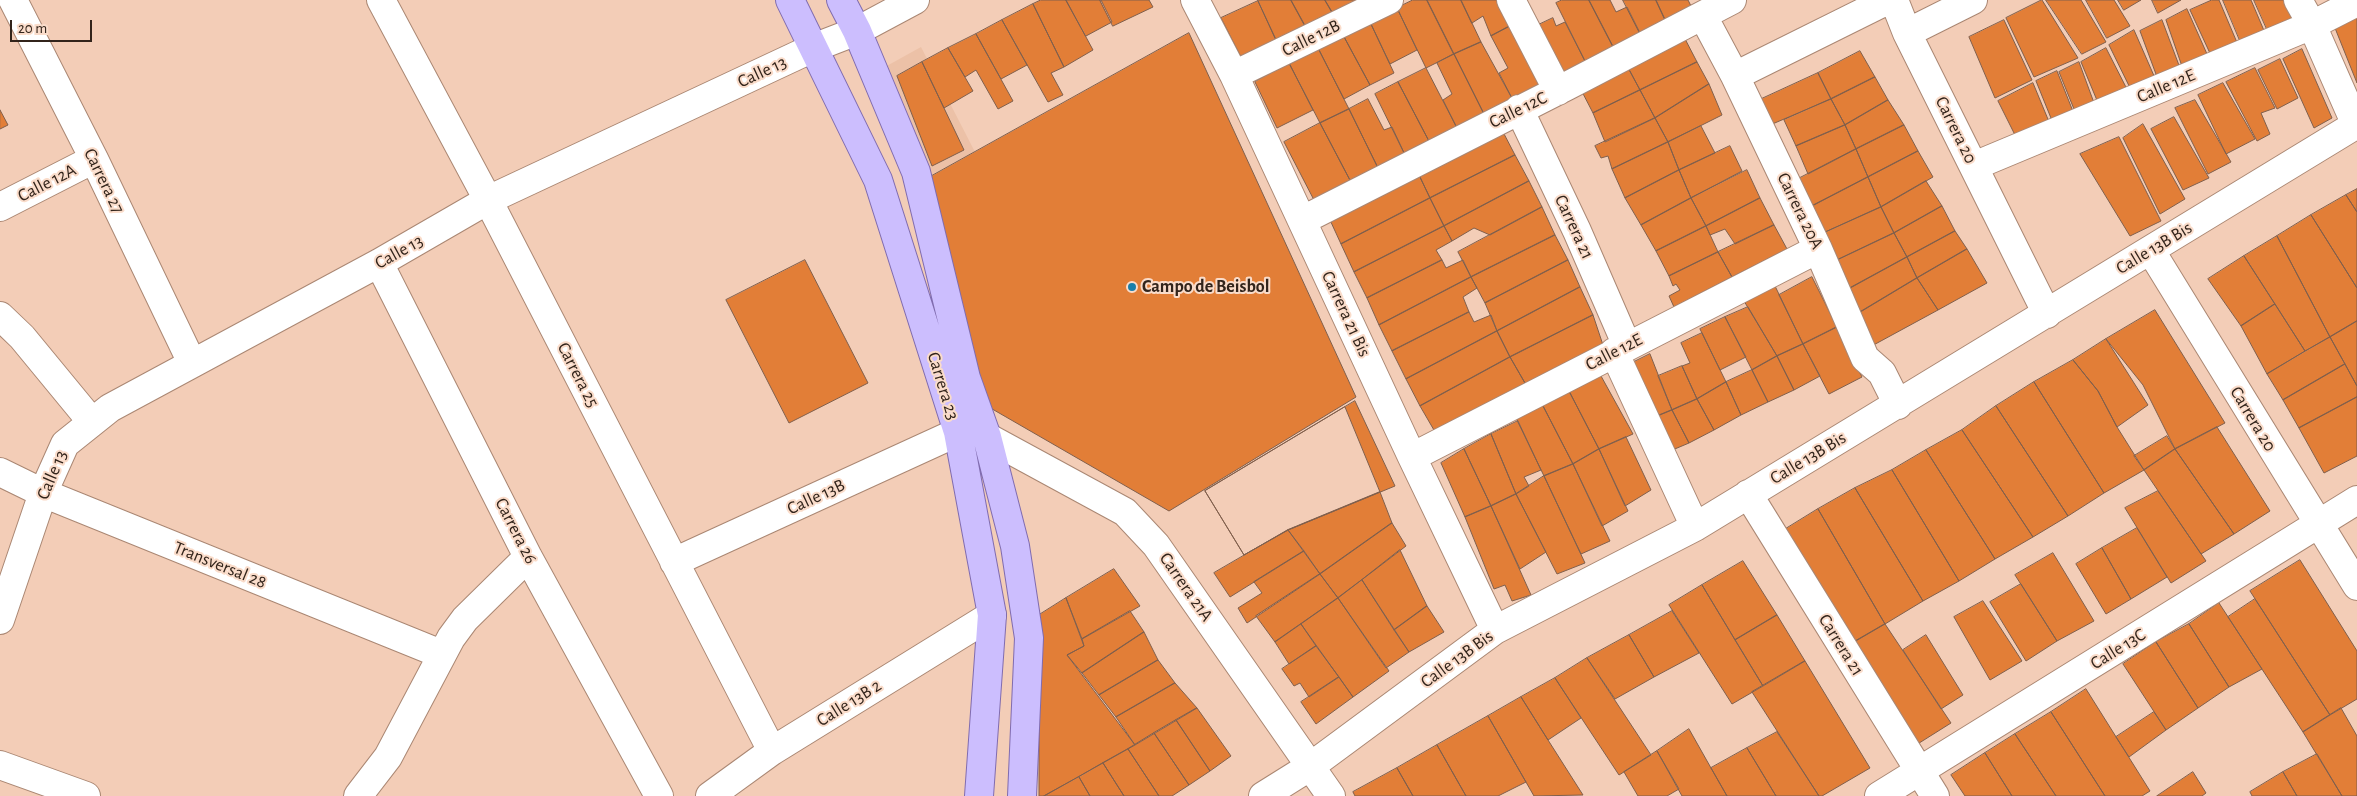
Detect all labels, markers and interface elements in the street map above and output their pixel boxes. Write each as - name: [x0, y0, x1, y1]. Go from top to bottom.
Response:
- scale bar: [12, 10, 95, 42]
- street label: Calle 12B: [1278, 15, 1344, 61]
- text: 20 m: [18, 21, 47, 36]
- street label: Calle 13: [734, 51, 790, 93]
- street label: Calle 12E: [2134, 64, 2198, 108]
- street label: Calle 12C: [1486, 87, 1550, 133]
- street label: Carrera 20: [1931, 93, 1981, 167]
- street label: Carrera 27: [79, 145, 129, 217]
- street label: Calle 12A: [14, 159, 80, 207]
- street label: Carrera 20A: [1772, 169, 1828, 253]
- street label: Carrera 21: [1550, 191, 1598, 263]
- street label: Calle 13B Bis: [2112, 217, 2196, 279]
- street label: Calle 13: [371, 230, 427, 274]
- street label: Carrera 21 Bis: [1317, 268, 1375, 360]
- place label: Campo de Beisbol: [1142, 276, 1269, 298]
- marker: Campo de Beisbol: [1126, 281, 1138, 293]
- street label: Calle 12E: [1582, 329, 1646, 375]
- street label: Carrera 25: [552, 339, 604, 411]
- street label: Carrera 23: [922, 349, 964, 423]
- street label: Carrera 20: [2225, 383, 2281, 455]
- street label: Calle 13B Bis: [1766, 427, 1850, 489]
- street label: Calle 13: [32, 447, 72, 503]
- street label: Calle 13B: [784, 474, 848, 520]
- street label: Carrera 26: [490, 494, 542, 568]
- street label: Transversal 28: [171, 537, 269, 593]
- street label: Carrera 21A: [1154, 548, 1218, 626]
- street label: Carrera 21: [1814, 610, 1868, 680]
- street label: Calle 13C: [2086, 624, 2150, 674]
- street label: Calle 13B Bis: [1416, 625, 1498, 693]
- street label: Calle 13B 2: [813, 675, 885, 731]

